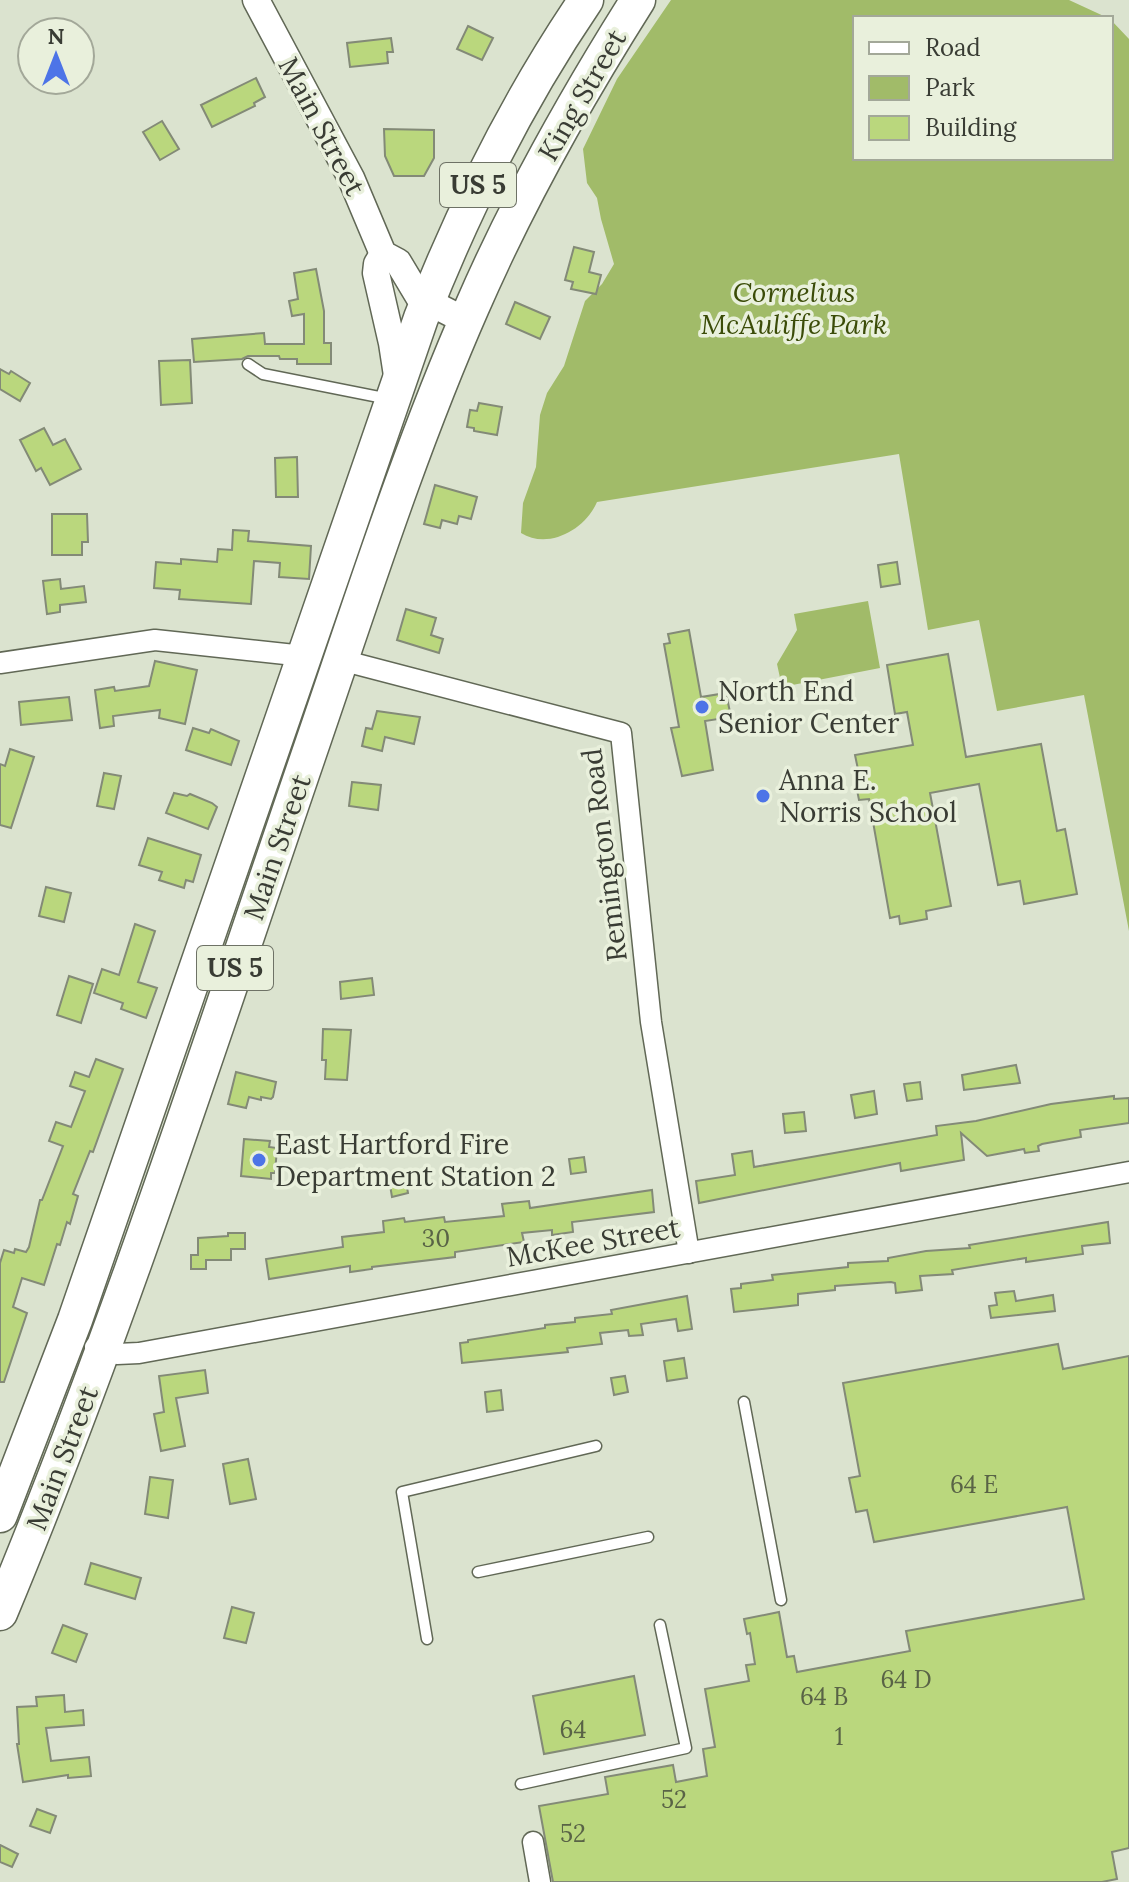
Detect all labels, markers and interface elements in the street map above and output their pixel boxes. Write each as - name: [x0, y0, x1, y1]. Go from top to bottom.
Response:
- north arrow: [16, 16, 96, 96]
- legend: [853, 16, 1113, 160]
- text: N: [47, 22, 65, 50]
- street label: King Street: [530, 23, 634, 167]
- text: Road: [925, 32, 981, 63]
- street label: Main Street: [270, 51, 374, 202]
- text: Park: [925, 72, 975, 103]
- text: Building: [925, 112, 1017, 143]
- road number: US 5: [440, 163, 516, 207]
- park label: Cornelius McAuliffe Park: [701, 274, 887, 342]
- place label: North End Senior Center: [718, 673, 899, 741]
- marker: North End Senior Center: [693, 698, 711, 716]
- street label: Remington Road: [573, 746, 635, 964]
- place label: Anna E. Norris School: [778, 762, 957, 830]
- street label: Main Street: [235, 769, 319, 925]
- marker: Anna E. Norris School: [754, 787, 772, 805]
- road number: US 5: [197, 946, 273, 990]
- place label: East Hartford Fire Department Station 2: [275, 1126, 556, 1194]
- marker: East Hartford Fire Department Station 2: [250, 1151, 268, 1169]
- street label: McKee Street: [503, 1209, 683, 1275]
- house number: 30: [422, 1223, 450, 1254]
- street label: Main Street: [18, 1381, 106, 1535]
- house number: 64 E: [950, 1469, 998, 1500]
- house number: 64 D: [880, 1664, 932, 1695]
- house number: 64 B: [800, 1681, 848, 1712]
- house number: 64: [560, 1714, 586, 1745]
- house number: 1: [835, 1721, 843, 1752]
- house number: 52: [661, 1784, 687, 1815]
- house number: 52: [560, 1818, 586, 1849]

